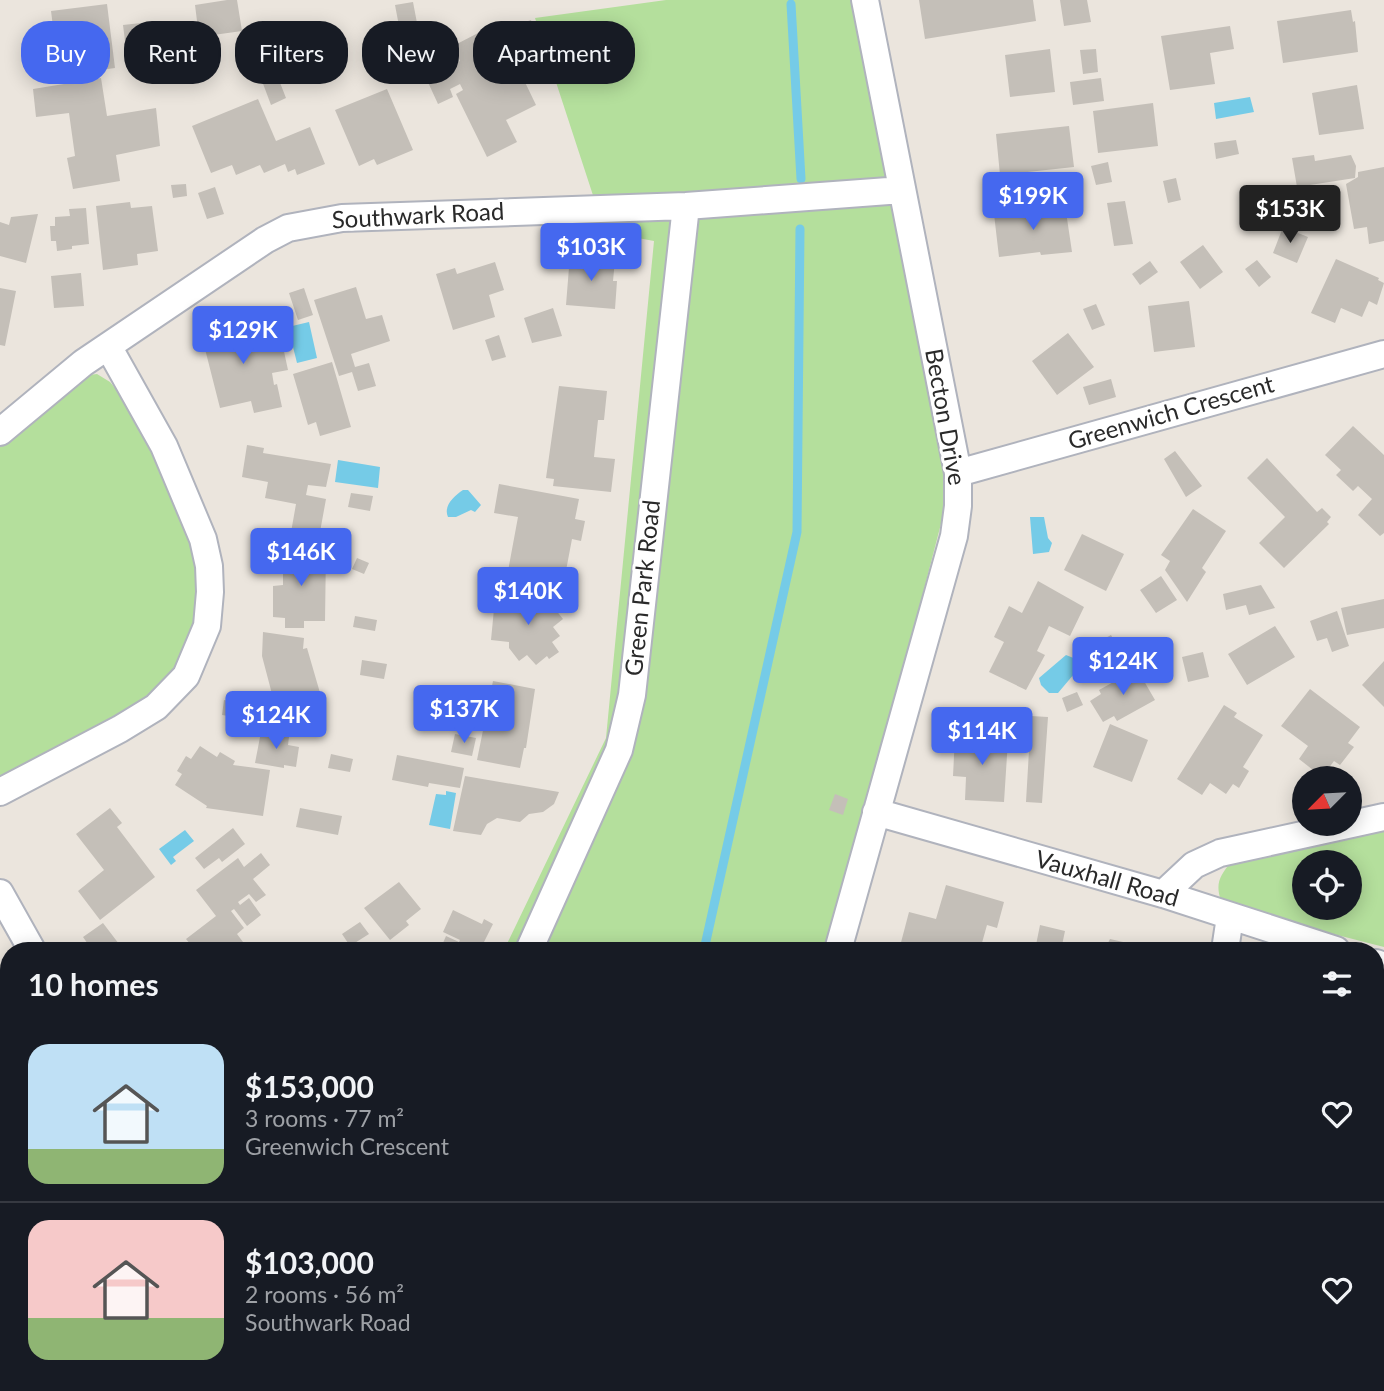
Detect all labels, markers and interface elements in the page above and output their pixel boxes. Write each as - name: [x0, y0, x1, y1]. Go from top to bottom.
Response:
- chip: Buy: [21, 21, 110, 84]
- chip: Rent: [124, 21, 221, 84]
- chip: Filters: [235, 21, 348, 84]
- chip: New: [362, 21, 459, 84]
- chip: Apartment: [473, 21, 635, 84]
- pin: $199K: [984, 173, 1082, 232]
- text: $199K: [998, 181, 1068, 209]
- pin: $153K: [1241, 186, 1339, 245]
- text: $153K: [1255, 194, 1325, 222]
- street label: Southwark Road: [331, 195, 505, 234]
- pin: $103K: [542, 224, 640, 283]
- text: $103K: [556, 232, 626, 260]
- pin: $129K: [194, 306, 292, 366]
- text: $129K: [208, 315, 278, 343]
- street label: Becton Drive: [920, 346, 973, 487]
- street label: Greenwich Crescent: [1064, 368, 1277, 455]
- street label: Green Park Road: [618, 498, 665, 677]
- pin: $146K: [252, 528, 350, 588]
- text: $146K: [266, 537, 336, 565]
- pin: $140K: [479, 568, 577, 627]
- text: $140K: [493, 576, 563, 604]
- pin: $124K: [1074, 638, 1172, 697]
- text: $124K: [1088, 646, 1158, 674]
- pin: $137K: [415, 686, 513, 745]
- pin: $124K: [227, 692, 325, 751]
- text: $137K: [429, 694, 499, 722]
- text: $124K: [241, 700, 311, 728]
- pin: $114K: [933, 708, 1031, 767]
- text: $114K: [947, 716, 1017, 744]
- north arrow: [1292, 766, 1362, 836]
- map controls: [1292, 766, 1362, 920]
- street label: Vauxhall Road: [1032, 843, 1182, 912]
- button: locate: [1292, 850, 1362, 920]
- icon: filters: [1318, 965, 1356, 1003]
- text: 10 homes: [28, 966, 159, 1002]
- text: $153,000: [245, 1068, 374, 1104]
- icon: home: [84, 1072, 168, 1156]
- icon: heart: [1318, 1095, 1356, 1133]
- text: 3 rooms · 77 m²: [245, 1104, 404, 1132]
- text: Greenwich Crescent: [245, 1132, 449, 1160]
- text: $103,000: [245, 1244, 374, 1280]
- icon: home: [84, 1248, 168, 1332]
- icon: heart: [1318, 1271, 1356, 1309]
- text: 2 rooms · 56 m²: [245, 1280, 404, 1308]
- text: Southwark Road: [245, 1308, 411, 1336]

